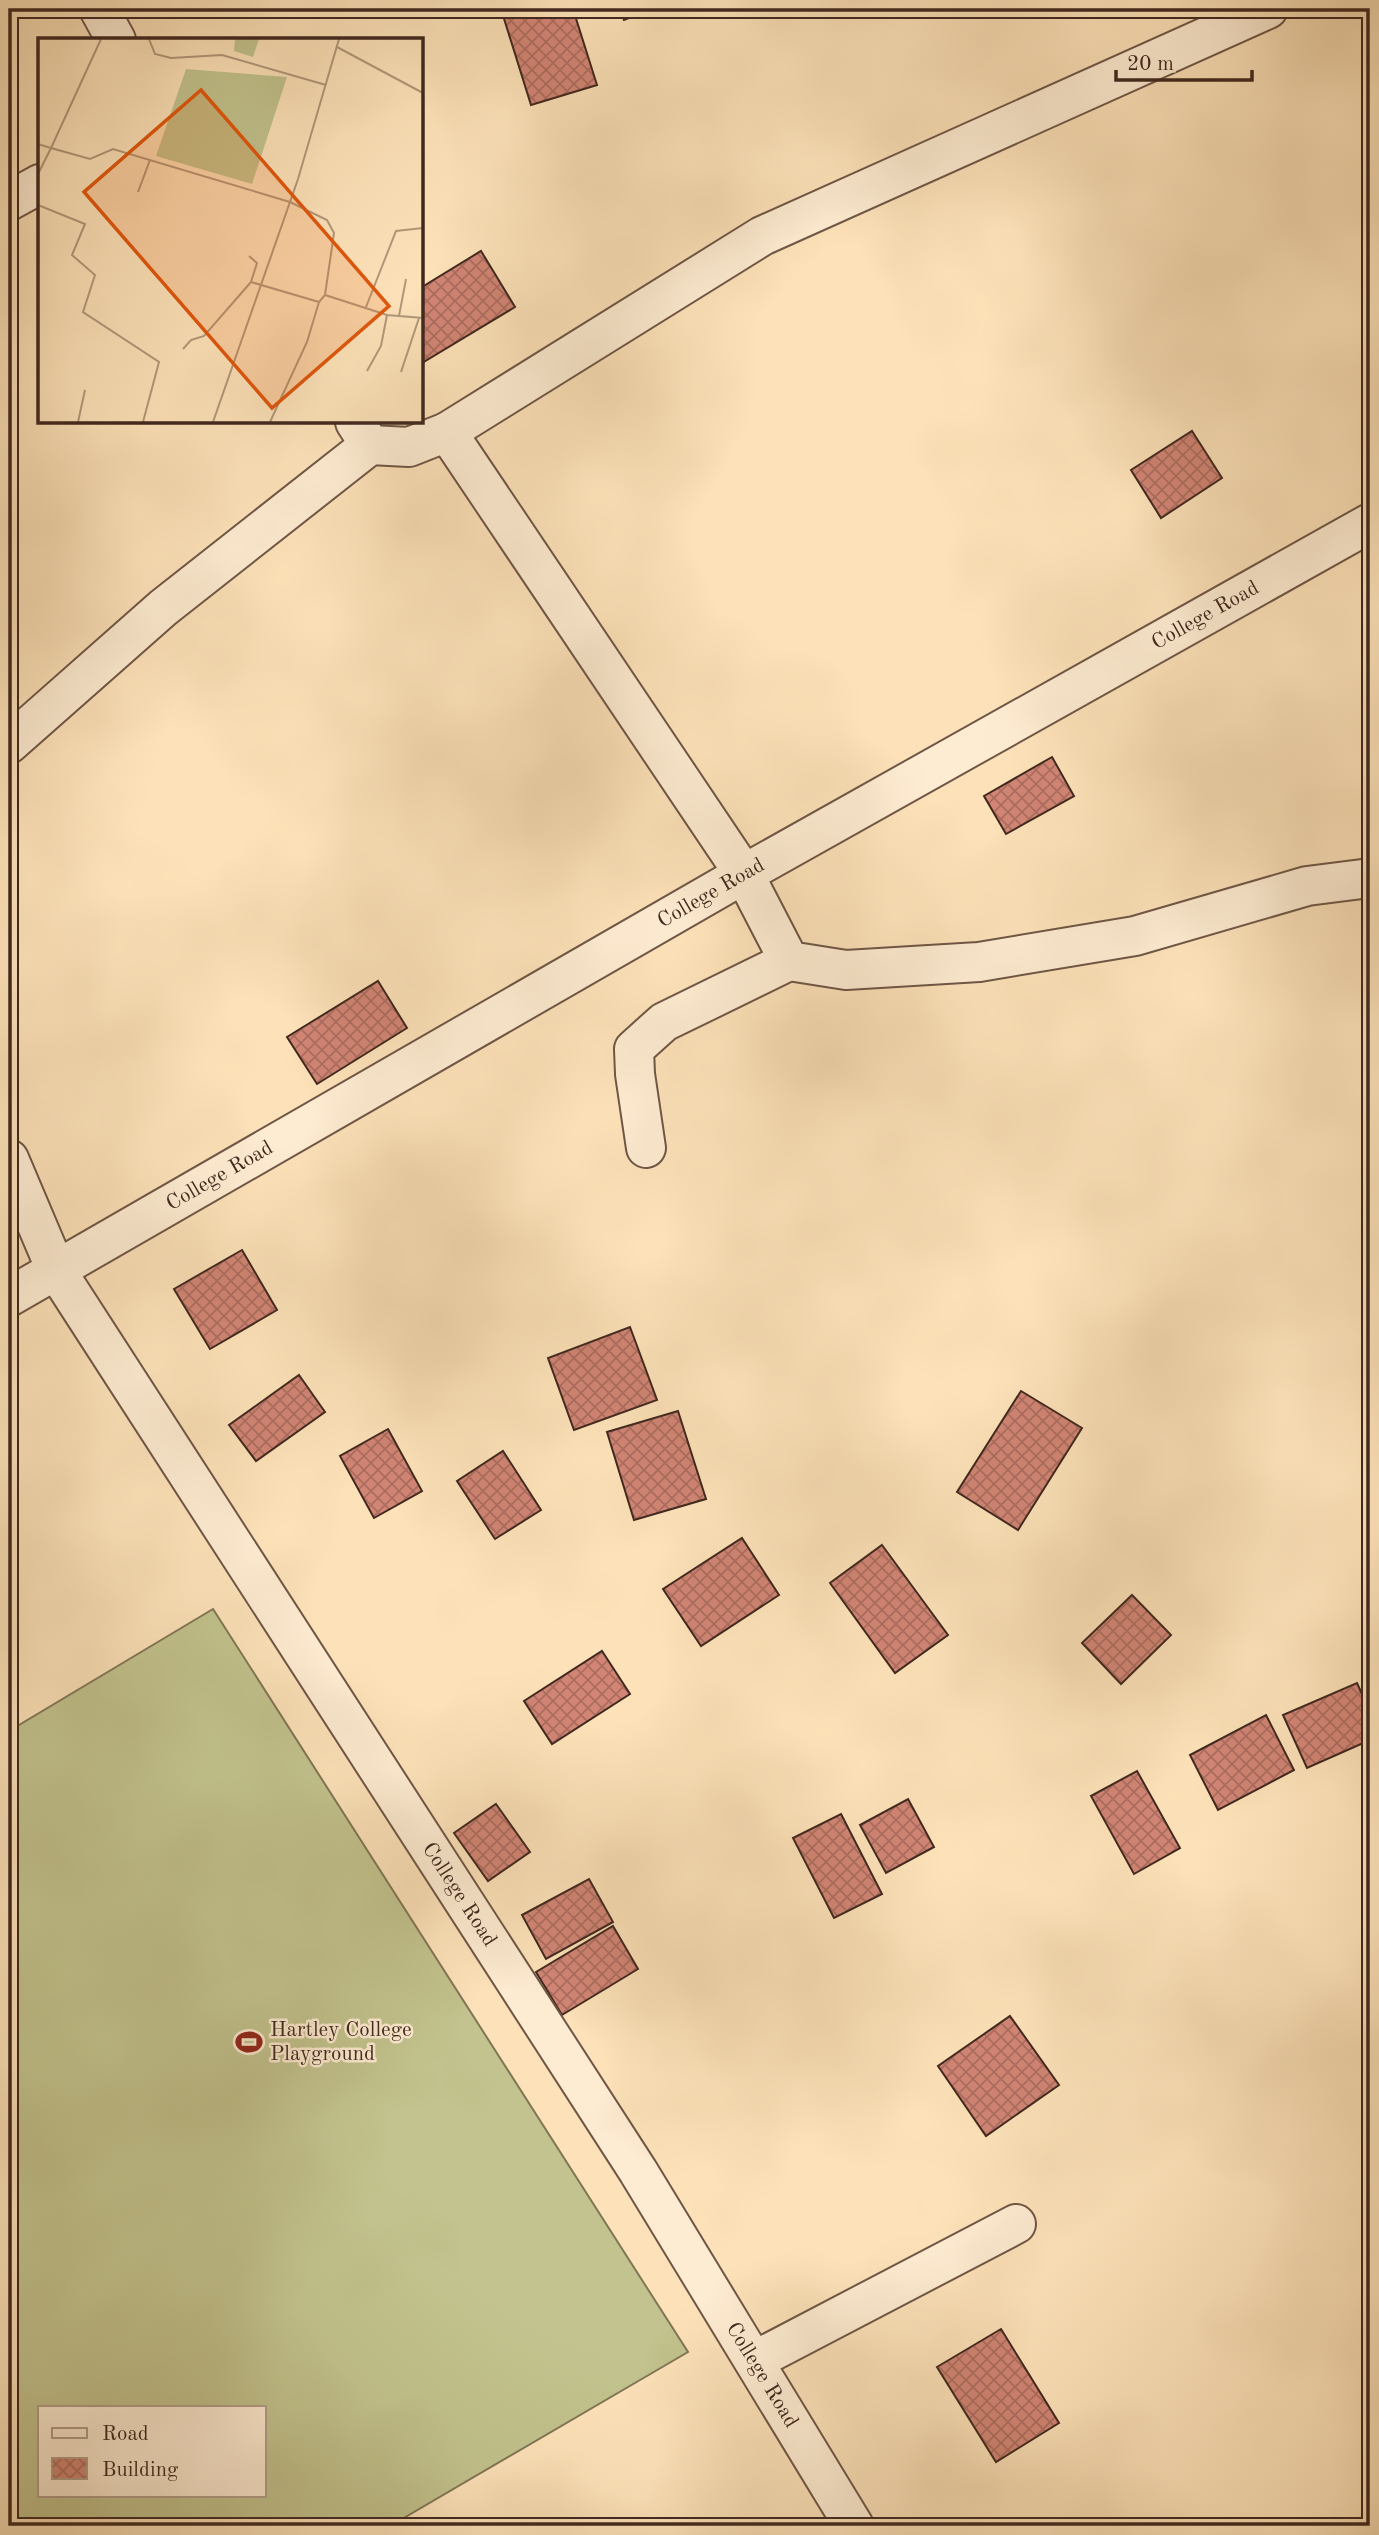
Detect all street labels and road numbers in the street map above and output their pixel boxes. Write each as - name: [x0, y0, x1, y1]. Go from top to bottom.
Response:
- street label: College Road: [1148, 577, 1263, 654]
- street label: College Road: [654, 854, 768, 932]
- street label: College Road: [163, 1137, 277, 1215]
- street label: College Road: [418, 1839, 501, 1950]
- street label: College Road: [722, 2319, 802, 2431]

